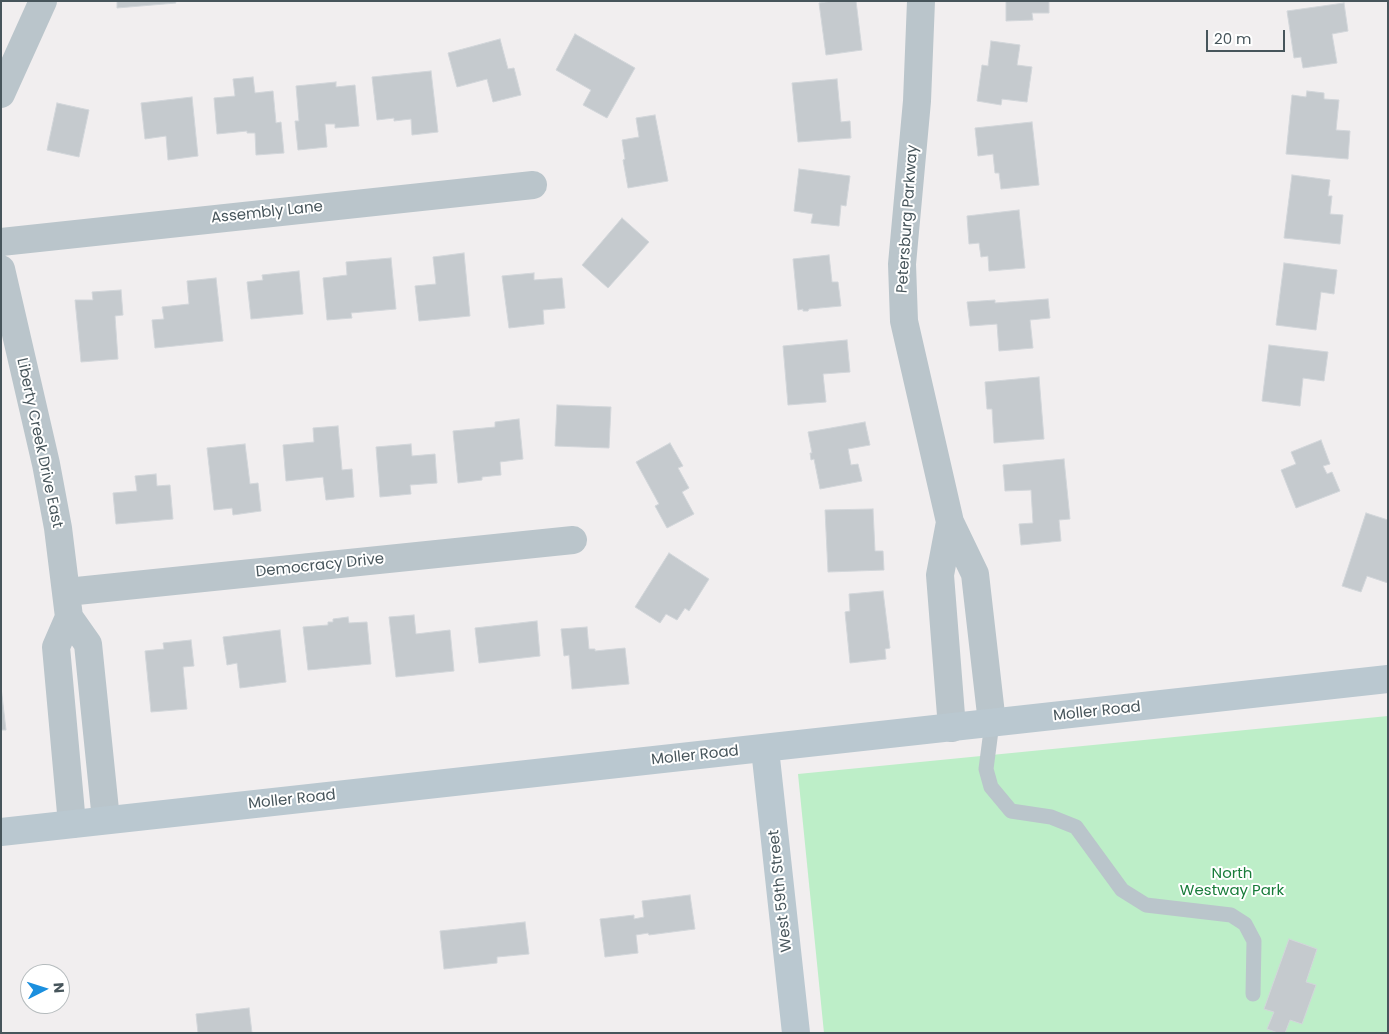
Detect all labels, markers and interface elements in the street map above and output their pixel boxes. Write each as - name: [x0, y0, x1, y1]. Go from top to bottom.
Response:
- scale bar: [1209, 20, 1288, 52]
- text: 20 m: [1214, 28, 1252, 49]
- street label: Petersburg Parkway: [894, 144, 922, 294]
- street label: Assembly Lane: [210, 198, 324, 228]
- street label: Liberty Creek Drive East: [12, 356, 66, 530]
- street label: Democracy Drive: [255, 550, 385, 582]
- street label: Moller Road: [1052, 698, 1142, 726]
- street label: Moller Road: [650, 742, 740, 770]
- street label: Moller Road: [247, 786, 337, 814]
- street label: West 59th Street: [766, 829, 796, 953]
- park label: North Westway Park: [1180, 865, 1284, 900]
- north arrow: [20, 964, 70, 1014]
- text: N: [49, 982, 69, 994]

